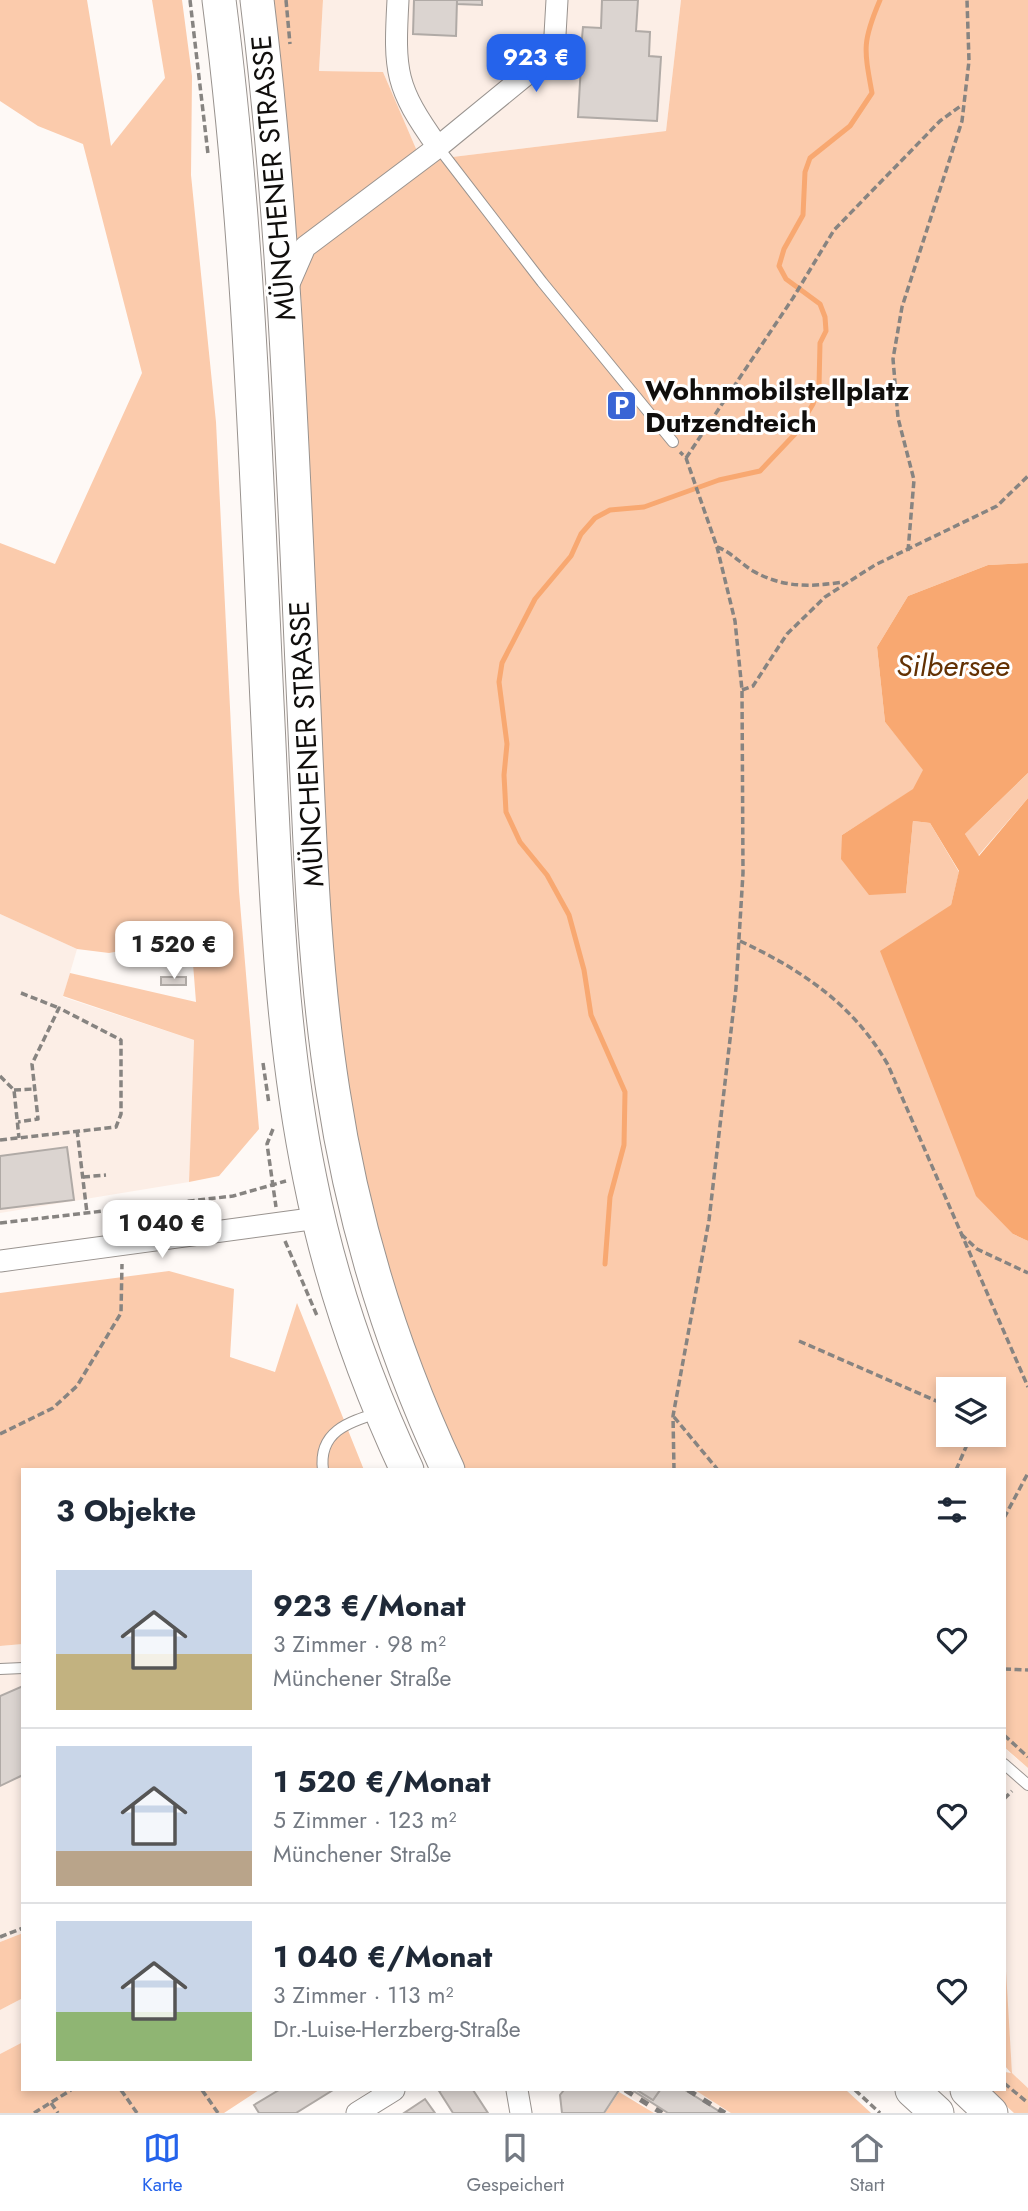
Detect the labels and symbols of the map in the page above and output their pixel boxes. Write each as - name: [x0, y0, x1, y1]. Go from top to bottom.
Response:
- street label: MÜNCHENER STRASSE: [241, 34, 306, 322]
- pin: 923 €: [487, 34, 585, 94]
- place label: Wohnmobilstellplatz Dutzendteich: [645, 370, 910, 443]
- parking icon: Wohnmobilstellplatz Dutzendteich: [605, 389, 639, 423]
- street label: MÜNCHENER STRASSE: [279, 600, 334, 888]
- water label: Silbersee: [896, 644, 1010, 687]
- pin: 1 520 €: [109, 922, 239, 981]
- pin: 1 040 €: [97, 1200, 227, 1260]

